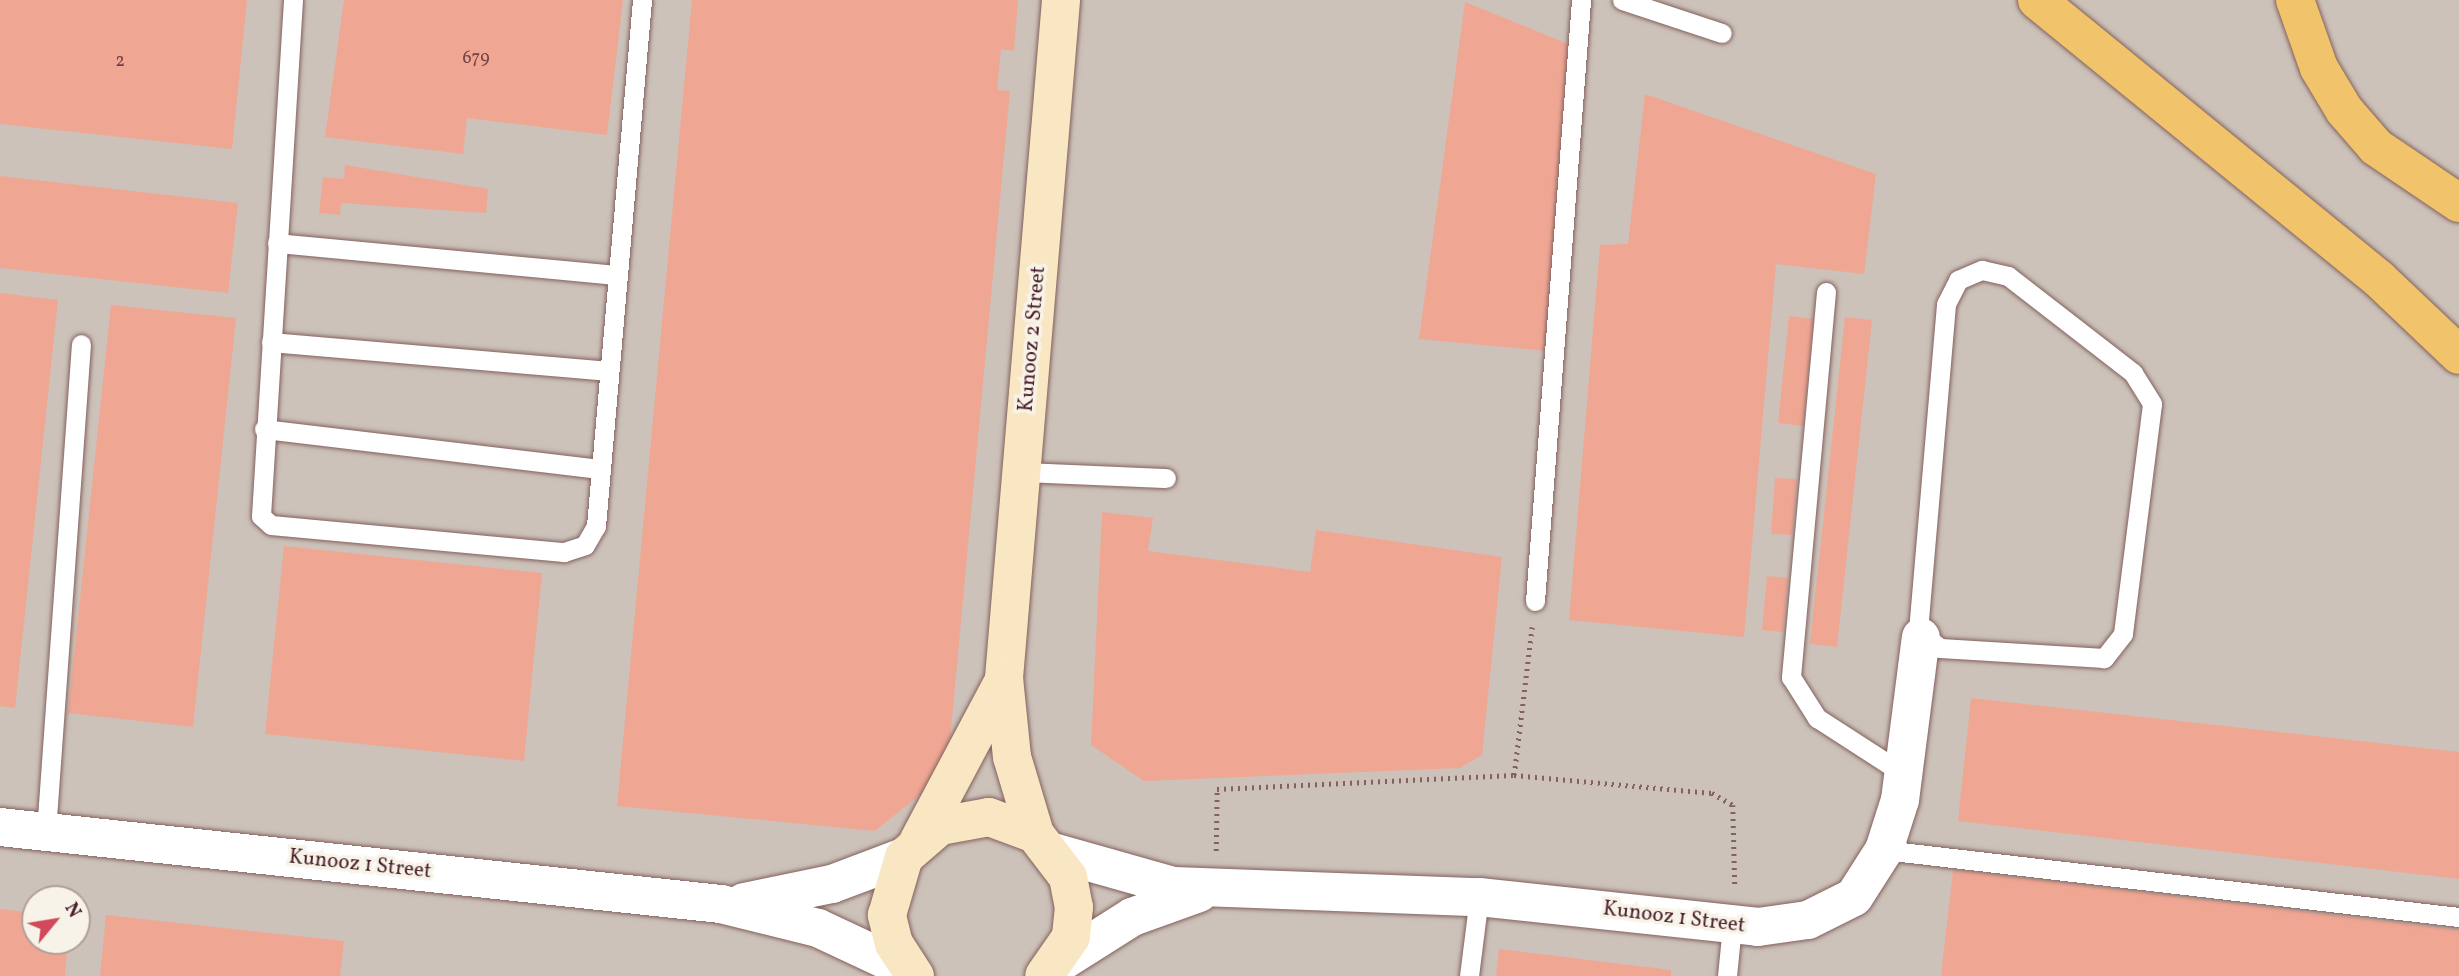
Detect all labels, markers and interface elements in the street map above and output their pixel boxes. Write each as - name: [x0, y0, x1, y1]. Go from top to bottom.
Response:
- house number: 679: [463, 48, 489, 70]
- house number: 2: [115, 51, 125, 73]
- street label: Kunooz 2 Street: [1014, 265, 1052, 413]
- street label: Kunooz 1 Street: [288, 845, 432, 885]
- north arrow: [21, 885, 91, 955]
- street label: Kunooz 1 Street: [1601, 897, 1747, 939]
- text: N: [58, 898, 87, 923]

